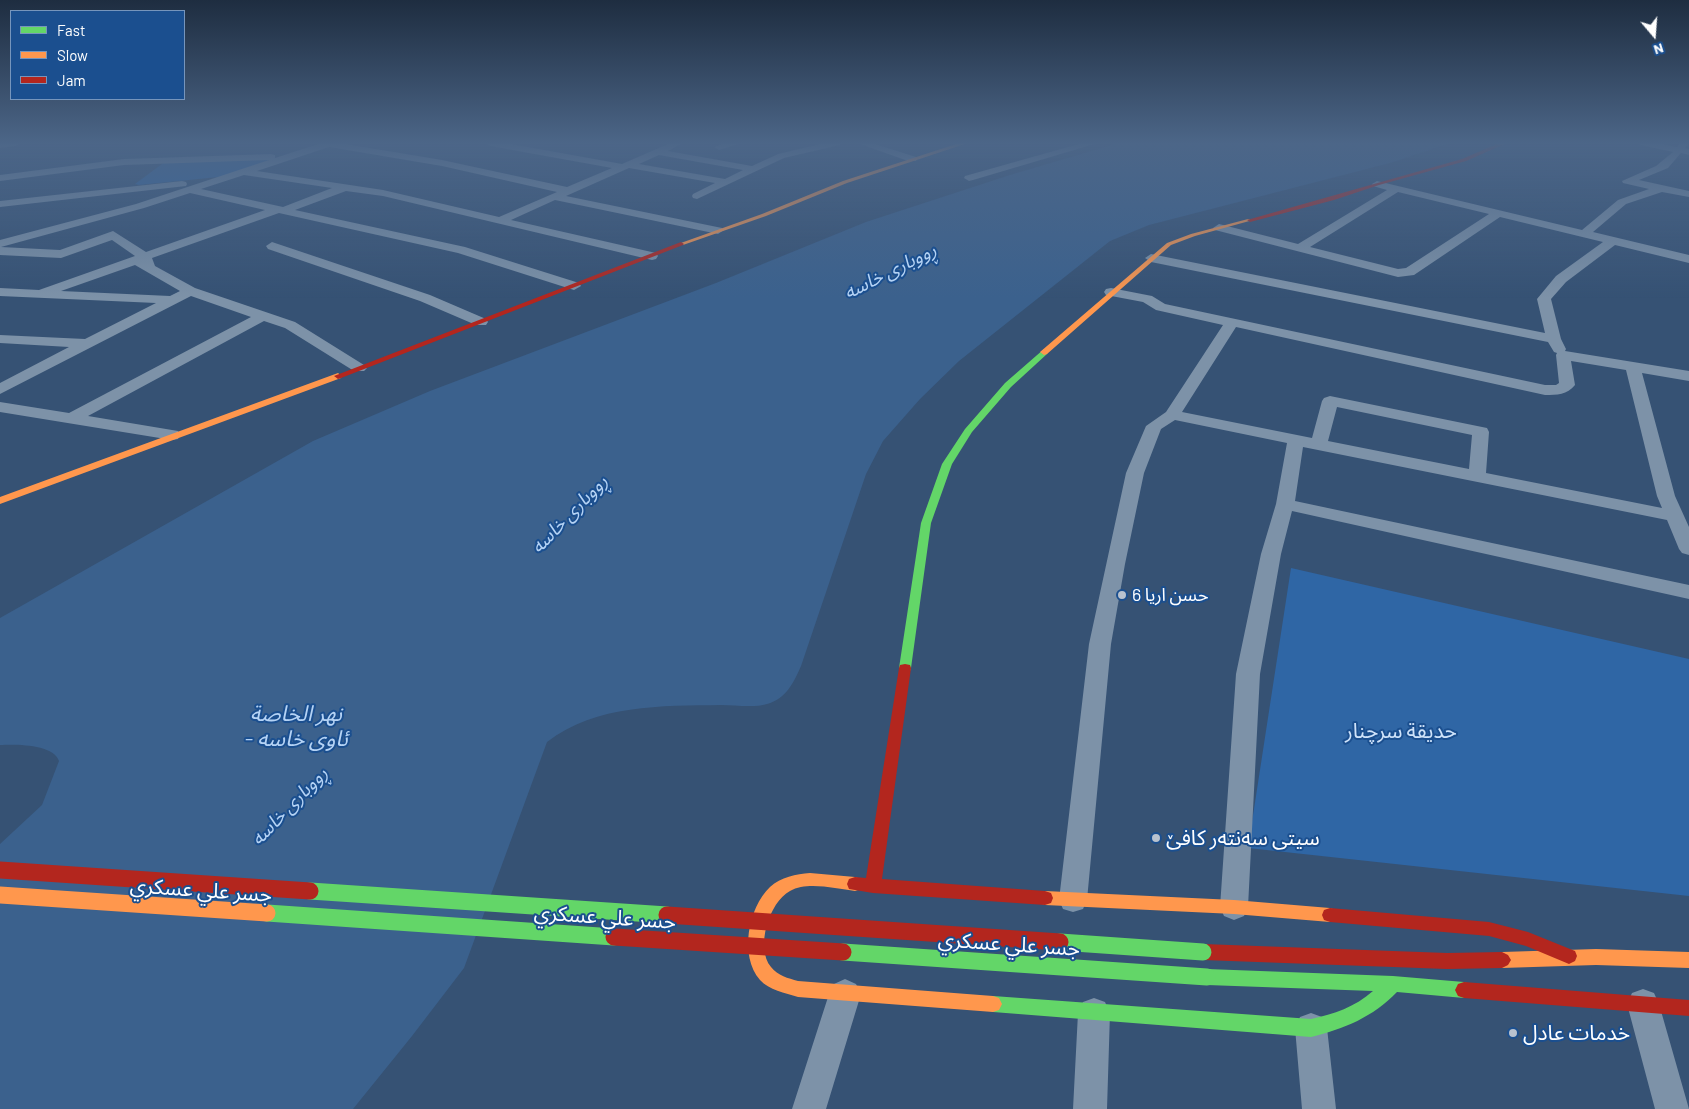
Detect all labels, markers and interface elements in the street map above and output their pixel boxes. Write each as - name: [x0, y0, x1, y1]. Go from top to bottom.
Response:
- legend: [10, 10, 185, 100]
- north arrow: [1629, 10, 1679, 60]
- text: Fast: [57, 21, 85, 39]
- text: N: [1652, 40, 1666, 59]
- text: Slow: [57, 46, 88, 64]
- text: Jam: [57, 71, 86, 89]
- water label: ڕووباری خاسە: [840, 238, 940, 304]
- water label: ڕووباری خاسە: [526, 470, 612, 558]
- place label: حسن اريا 6: [1132, 584, 1208, 606]
- marker: حسن اريا 6: [1116, 589, 1128, 601]
- water label: نهر الخاصة - ئاوی خاسە: [244, 701, 348, 752]
- park label: حديقة سرچنار: [1345, 718, 1457, 744]
- water label: ڕووباری خاسە: [246, 762, 332, 850]
- place label: سیتی سەنتەر کافێ: [1166, 825, 1320, 851]
- marker: سیتی سەنتەر کافێ: [1150, 832, 1162, 844]
- street label: جسر علي عسكري: [129, 872, 273, 908]
- street label: جسر علي عسكري: [533, 899, 677, 935]
- street label: جسر علي عسكري: [937, 926, 1081, 962]
- place label: خدمات عادل: [1523, 1020, 1630, 1046]
- marker: خدمات عادل: [1507, 1027, 1519, 1039]

